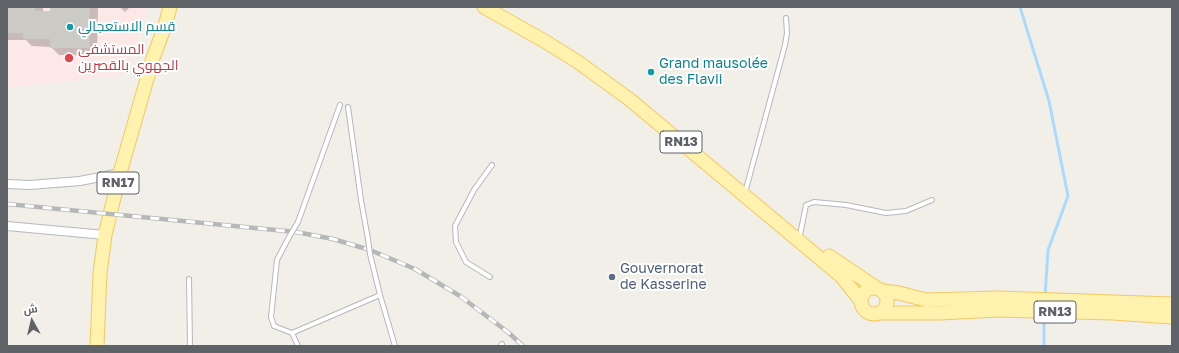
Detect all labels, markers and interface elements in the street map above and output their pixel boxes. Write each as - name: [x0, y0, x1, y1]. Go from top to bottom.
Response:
- place label: قسم الاستعجالي: [78, 19, 175, 35]
- marker: قسم الاستعجالي: [65, 22, 75, 32]
- place label: المستشفى الجهوي بالقصرين: [78, 42, 178, 74]
- marker: المستشفى الجهوي بالقصرين: [63, 52, 75, 64]
- place label: Grand mausolée des Flavii: [659, 56, 768, 88]
- marker: Grand mausolée des Flavii: [646, 67, 656, 77]
- road number: RN13: [660, 131, 702, 153]
- road number: RN17: [97, 172, 139, 194]
- place label: Gouvernorat de Kasserine: [620, 261, 707, 294]
- marker: Gouvernorat de Kasserine: [607, 272, 617, 282]
- north arrow: [12, 301, 52, 341]
- text: ش: [22, 301, 38, 316]
- road number: RN13: [1034, 301, 1076, 323]

